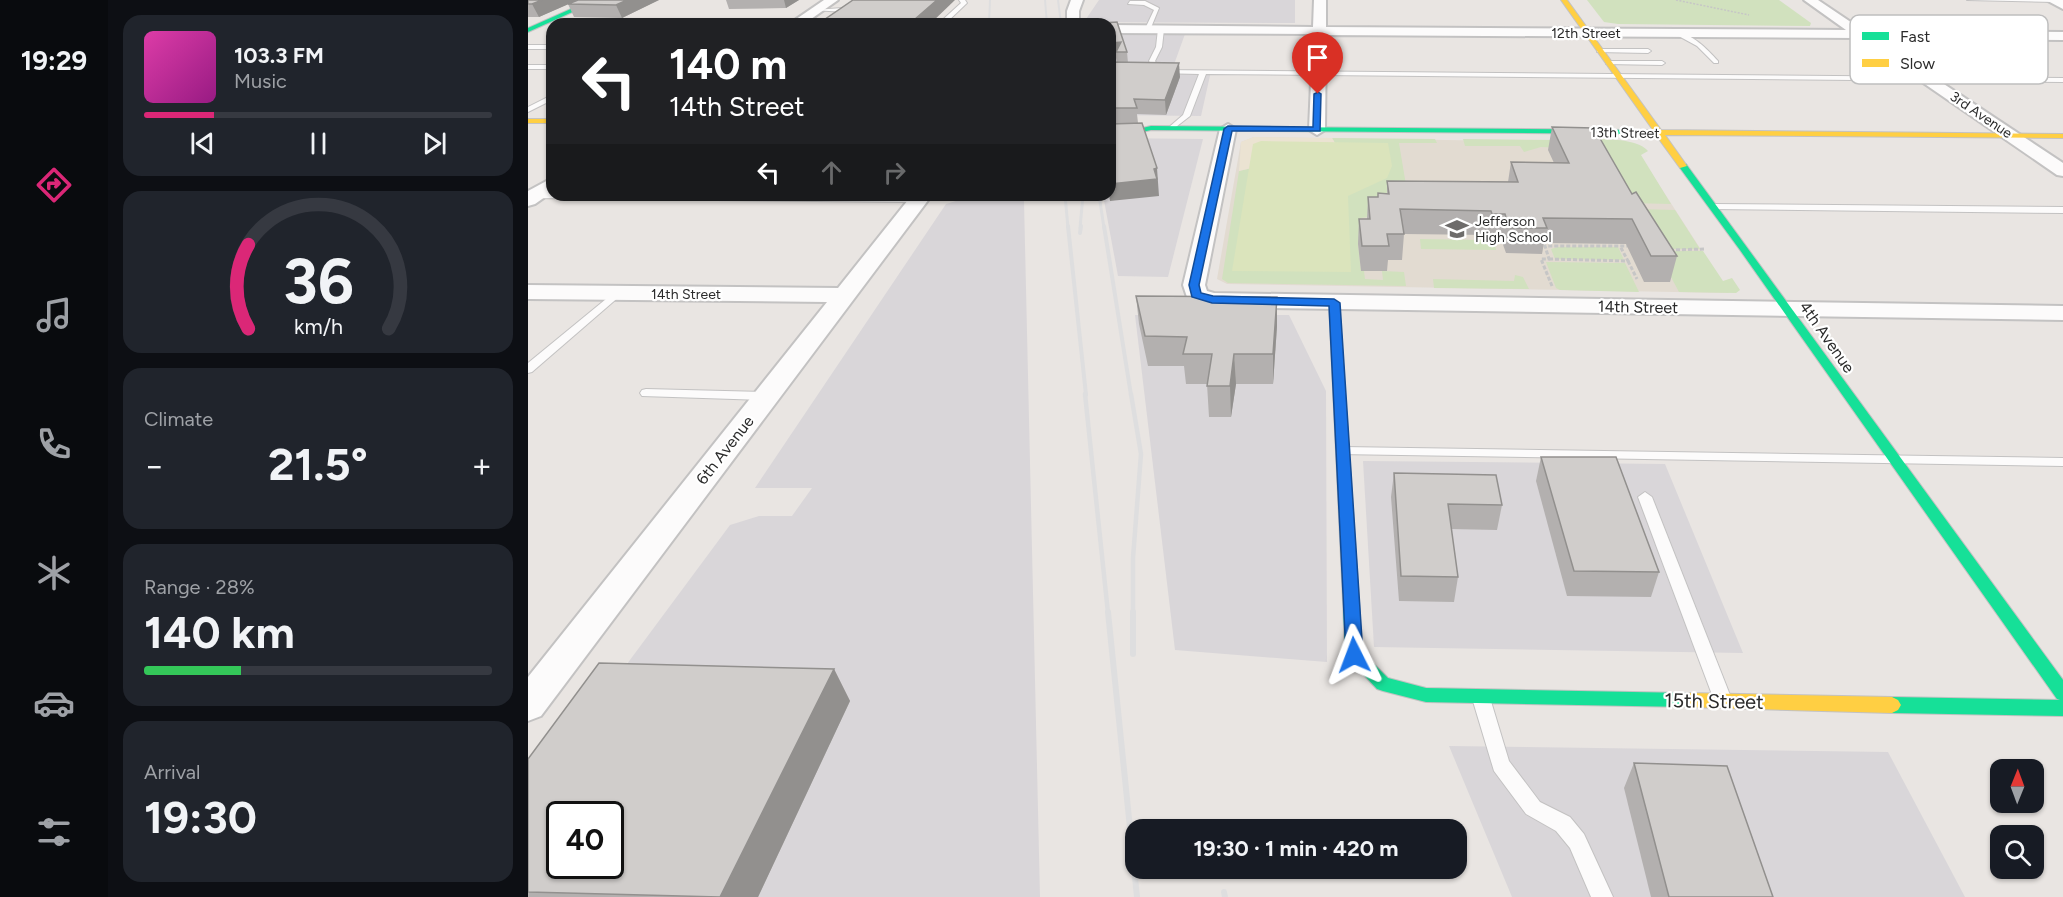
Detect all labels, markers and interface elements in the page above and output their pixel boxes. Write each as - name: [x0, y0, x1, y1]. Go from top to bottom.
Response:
- legend: [1850, 15, 2048, 84]
- street label: 12th Street: [1551, 25, 1621, 42]
- text: Fast: [1900, 27, 1930, 46]
- pin: [1292, 32, 1343, 94]
- text: 140 m: [669, 39, 787, 90]
- icon: arrive: [1301, 41, 1334, 74]
- text: 103.3 FM: [234, 42, 324, 69]
- icon: left: [570, 42, 648, 120]
- text: 19:29: [21, 44, 87, 77]
- text: Slow: [1900, 54, 1935, 73]
- text: Music: [234, 69, 287, 93]
- street label: 3rd Avenue: [1947, 88, 2016, 142]
- text: 14th Street: [669, 90, 804, 123]
- street label: 13th Street: [1590, 124, 1660, 142]
- icon: previous: [186, 127, 219, 160]
- icon: pause: [302, 127, 335, 160]
- icon: next: [418, 127, 451, 160]
- icon: left: [752, 156, 785, 189]
- icon: ahead: [815, 156, 848, 189]
- icon: right: [878, 156, 911, 189]
- icon: directions: [33, 164, 75, 206]
- place label: Jefferson High School: [1475, 213, 1552, 246]
- school or university icon: Jefferson High School: [1444, 216, 1470, 242]
- text: 36: [283, 244, 353, 319]
- street label: 14th Street: [651, 286, 721, 303]
- icon: music: [33, 294, 75, 336]
- street label: 14th Street: [1598, 297, 1678, 317]
- street label: 4th Avenue: [1795, 298, 1859, 377]
- text: km/h: [294, 315, 342, 340]
- text: Climate: [144, 407, 213, 431]
- street label: 6th Avenue: [692, 412, 758, 488]
- icon: phone: [33, 423, 75, 465]
- text: 21.5°: [268, 437, 368, 491]
- text: −: [144, 446, 165, 485]
- text: +: [471, 446, 492, 485]
- icon: climate: [33, 552, 75, 594]
- text: Range · 28%: [144, 575, 255, 599]
- text: 140 km: [144, 605, 295, 659]
- position arrow: [1322, 623, 1386, 687]
- icon: car: [33, 682, 75, 724]
- street label: 15th Street: [1664, 688, 1764, 714]
- north arrow: [1990, 759, 2044, 813]
- map controls: [1990, 759, 2044, 879]
- text: Arrival: [144, 760, 200, 784]
- text: 19:30: [144, 790, 257, 844]
- speed limit sign: 40: [546, 801, 624, 879]
- icon: filters: [33, 811, 75, 853]
- button: search: [1990, 825, 2044, 879]
- text: 19:30 · 1 min · 420 m: [1194, 835, 1398, 862]

